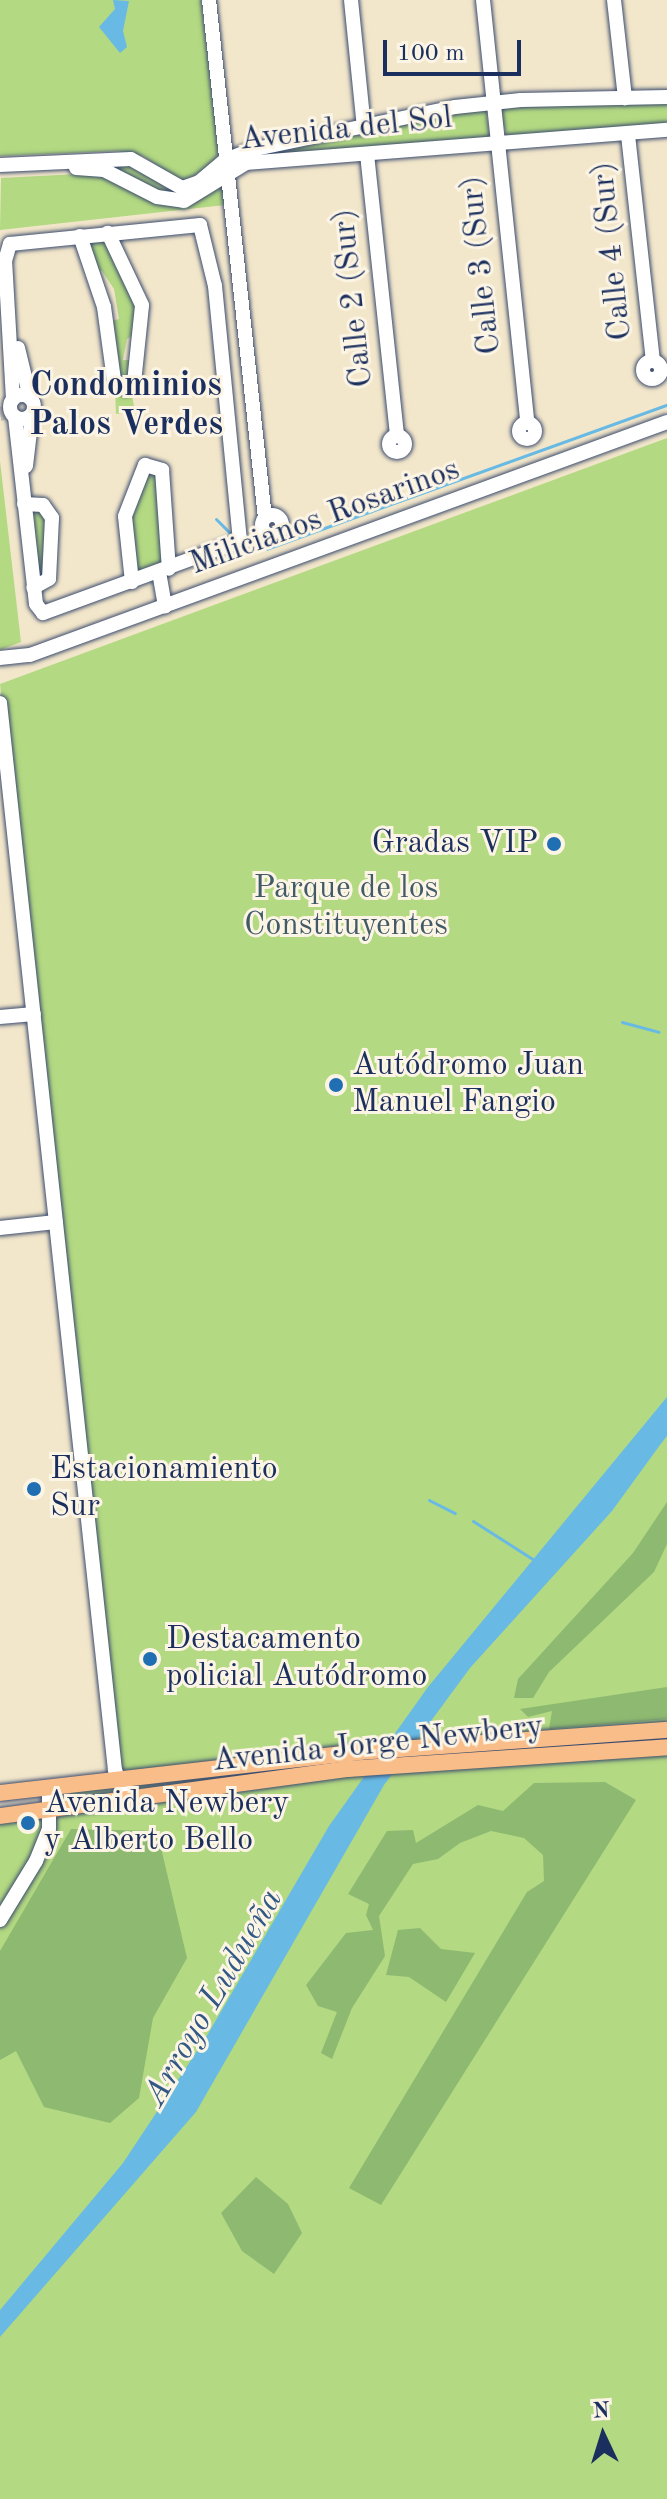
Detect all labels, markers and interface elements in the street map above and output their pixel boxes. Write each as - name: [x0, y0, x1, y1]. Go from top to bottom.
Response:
- scale bar: [387, 24, 525, 74]
- text: 100 m: [397, 42, 465, 66]
- street label: Avenida del Sol: [238, 100, 454, 160]
- street label: Calle 4 (Sur): [585, 160, 641, 342]
- street label: Calle 3 (Sur): [454, 174, 510, 356]
- street label: Calle 2 (Sur): [326, 207, 382, 389]
- district label: Condominios Palos Verdes: [29, 366, 223, 446]
- street label: Milicianos Rosarinos: [185, 451, 465, 585]
- place label: Gradas VIP: [372, 825, 538, 863]
- marker: Gradas VIP: [545, 835, 563, 853]
- park label: Parque de los Constituyentes: [244, 871, 448, 946]
- place label: Autódromo Juan Manuel Fangio: [352, 1048, 584, 1123]
- marker: Autódromo Juan Manuel Fangio: [327, 1076, 345, 1094]
- place label: Estacionamiento Sur: [50, 1452, 278, 1527]
- marker: Estacionamiento Sur: [25, 1480, 43, 1498]
- place label: Destacamento policial Autódromo: [166, 1622, 427, 1697]
- marker: Destacamento policial Autódromo: [141, 1650, 159, 1668]
- street label: Avenida Jorge Newbery: [211, 1709, 545, 1781]
- place label: Avenida Newbery y Alberto Bello: [44, 1786, 289, 1861]
- marker: Avenida Newbery y Alberto Bello: [19, 1814, 37, 1832]
- water label: Arroyo Ludueña: [135, 1882, 293, 2114]
- north arrow: [563, 2395, 643, 2475]
- text: N: [592, 2399, 610, 2423]

